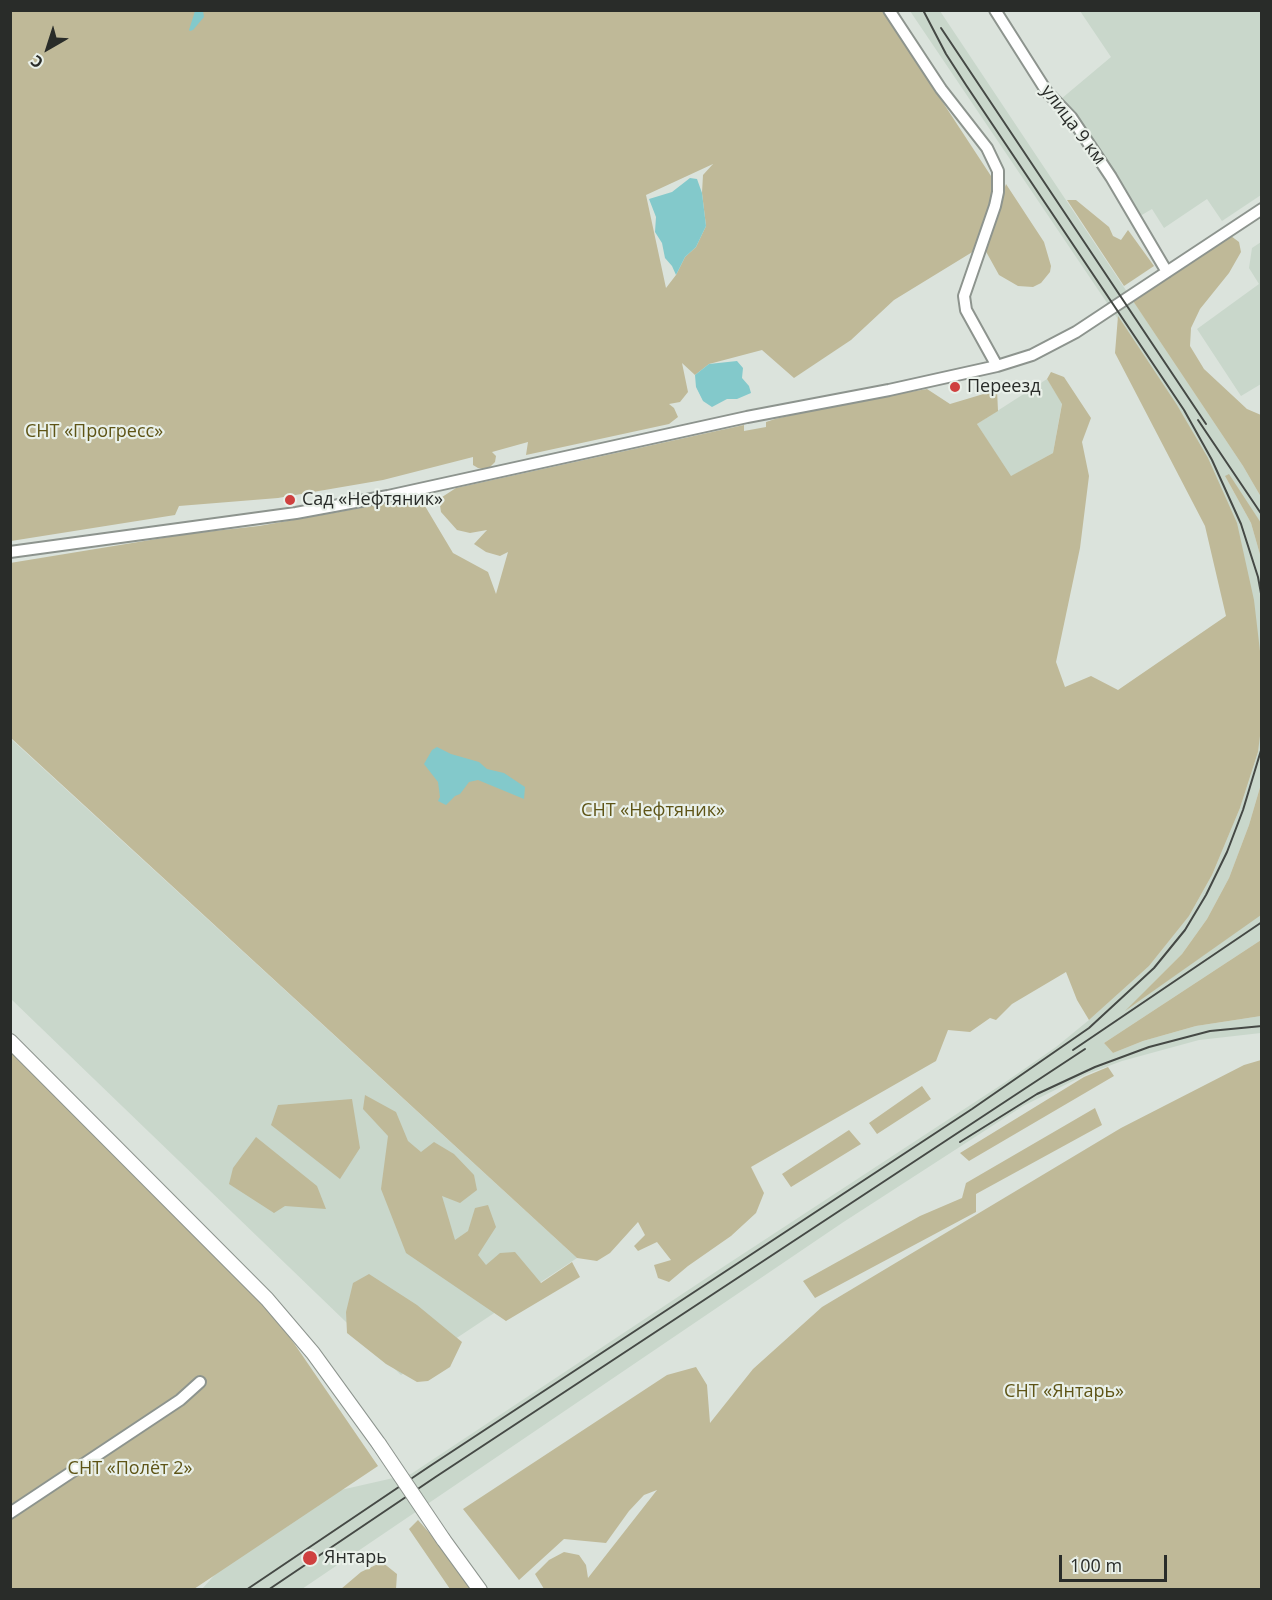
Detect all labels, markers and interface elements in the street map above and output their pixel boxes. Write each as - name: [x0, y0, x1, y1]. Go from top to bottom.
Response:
- north arrow: [18, 18, 78, 78]
- text: С: [26, 50, 48, 74]
- street label: улица 9 км: [1036, 81, 1110, 169]
- place label: Переезд: [967, 376, 1040, 398]
- marker: Переезд: [948, 380, 962, 394]
- park label: СНТ «Прогресс»: [25, 421, 163, 443]
- place label: Сад «Нефтяник»: [302, 489, 443, 511]
- marker: Сад «Нефтяник»: [283, 493, 297, 507]
- park label: СНТ «Нефтяник»: [581, 800, 725, 822]
- park label: СНТ «Янтарь»: [1004, 1381, 1124, 1403]
- park label: СНТ «Полёт 2»: [68, 1458, 192, 1480]
- scale bar: [1062, 1543, 1170, 1581]
- place label: Янтарь: [324, 1547, 387, 1569]
- marker: Янтарь: [301, 1549, 319, 1567]
- text: 100 m: [1070, 1553, 1122, 1577]

